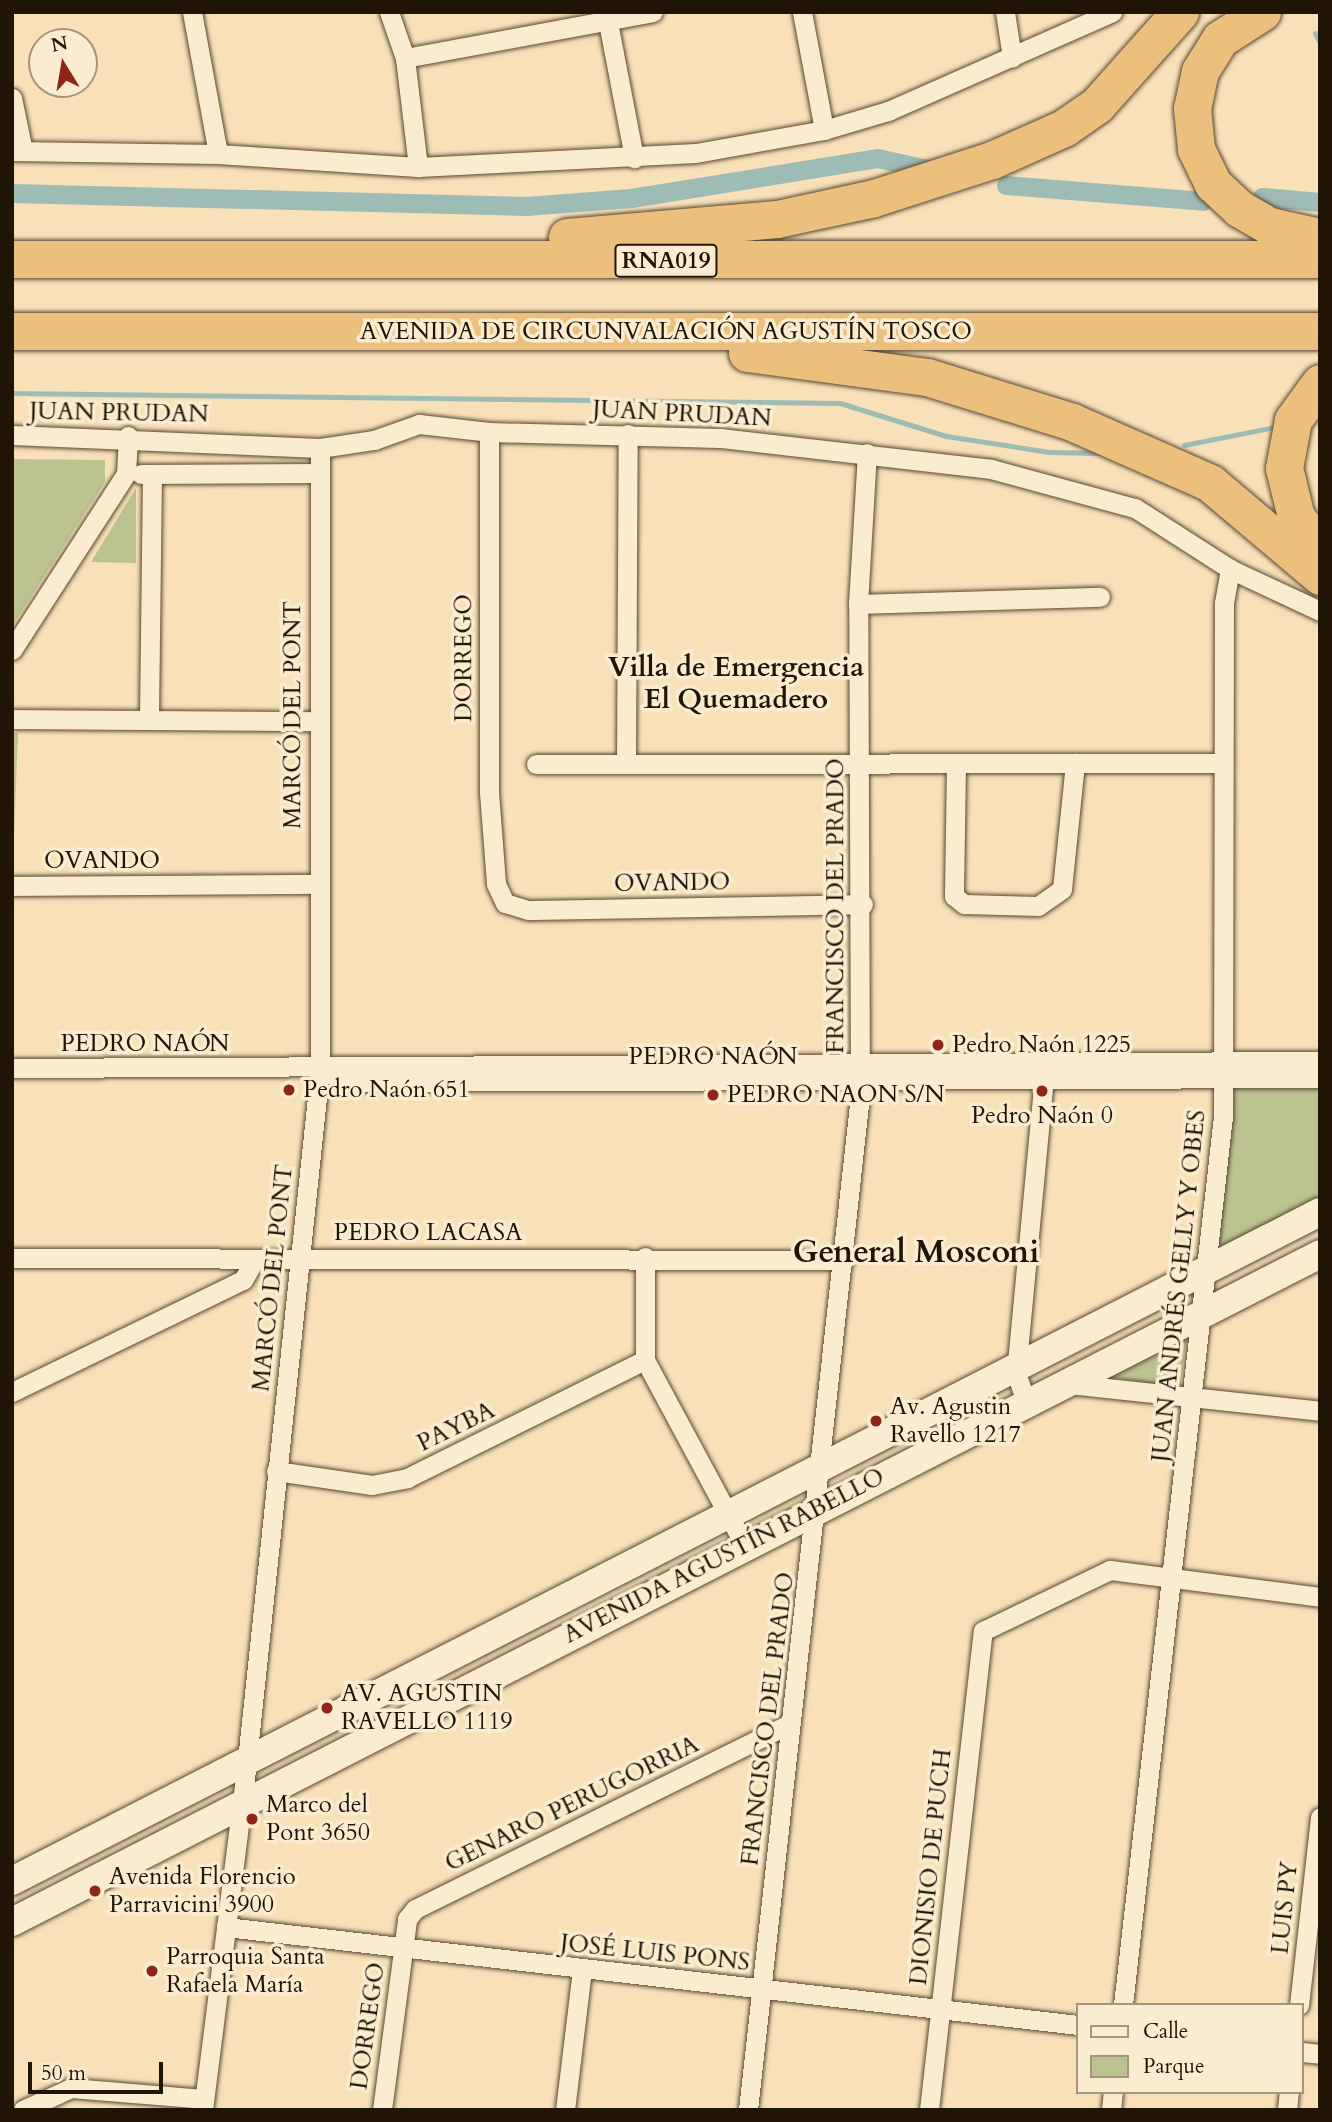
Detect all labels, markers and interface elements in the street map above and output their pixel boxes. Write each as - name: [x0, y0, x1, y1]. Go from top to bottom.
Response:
- north arrow: [28, 28, 98, 98]
- text: N: [49, 30, 70, 59]
- road number: RNA019: [614, 242, 718, 280]
- street label: AVENIDA DE CIRCUNVALACIÓN AGUSTÍN TOSCO: [360, 318, 972, 346]
- street label: JUAN PRUDAN: [592, 395, 772, 433]
- street label: JUAN PRUDAN: [29, 397, 209, 429]
- street label: DORREGO: [450, 594, 478, 722]
- street label: MARCÓ DEL PONT: [279, 601, 307, 829]
- district label: Villa de Emergencia El Quemadero: [608, 650, 864, 716]
- street label: FRANCISCO DEL PRADO: [822, 758, 850, 1054]
- street label: OVANDO: [44, 847, 160, 875]
- street label: OVANDO: [614, 868, 730, 898]
- street label: PEDRO NAÓN: [60, 1030, 230, 1058]
- place label: Pedro Naón 1225: [952, 1031, 1131, 1059]
- marker: Pedro Naón 1225: [930, 1037, 946, 1053]
- street label: PEDRO NAÓN: [628, 1043, 798, 1071]
- place label: Pedro Naón 651: [303, 1076, 470, 1104]
- place label: PEDRO NAON S/N: [727, 1081, 945, 1109]
- marker: Pedro Naón 651: [281, 1082, 297, 1098]
- marker: Pedro Naón 0: [1034, 1083, 1050, 1099]
- marker: PEDRO NAON S/N: [705, 1087, 721, 1103]
- place label: Pedro Naón 0: [971, 1102, 1113, 1130]
- street label: JUAN ANDRÉS GELLY Y OBES: [1146, 1108, 1212, 1464]
- street label: MARCÓ DEL PONT: [247, 1163, 299, 1393]
- street label: PEDRO LACASA: [334, 1219, 522, 1247]
- district label: General Mosconi: [793, 1233, 1039, 1271]
- place label: Av. Agustin Ravello 1217: [890, 1393, 1021, 1449]
- street label: PAYBA: [413, 1396, 499, 1458]
- marker: Av. Agustin Ravello 1217: [868, 1413, 884, 1429]
- street label: AVENIDA AGUSTÍN RABELLO: [559, 1462, 889, 1650]
- street label: FRANCISCO DEL PRADO: [736, 1571, 800, 1867]
- place label: AV. AGUSTIN RAVELLO 1119: [341, 1680, 513, 1736]
- marker: AV. AGUSTIN RAVELLO 1119: [319, 1700, 335, 1716]
- street label: GENARO PERUGORRIA: [440, 1730, 704, 1878]
- street label: DIONISIO DE PUCH: [904, 1747, 958, 1987]
- place label: Marco del Pont 3650: [266, 1791, 370, 1847]
- marker: Marco del Pont 3650: [244, 1811, 260, 1827]
- street label: LUIS PY: [1266, 1860, 1304, 1956]
- place label: Avenida Florencio Parravicini 3900: [109, 1863, 296, 1919]
- marker: Avenida Florencio Parravicini 3900: [87, 1883, 103, 1899]
- street label: JOSÉ LUIS PONS: [559, 1929, 751, 1977]
- place label: Parroquia Santa Rafaela María: [166, 1943, 325, 1999]
- street label: DORREGO: [345, 1961, 391, 2091]
- marker: Parroquia Santa Rafaela María: [144, 1963, 160, 1979]
- legend: [1076, 2003, 1304, 2094]
- text: Calle: [1143, 2017, 1188, 2046]
- scale bar: [32, 2048, 166, 2092]
- text: Parque: [1143, 2052, 1204, 2081]
- text: 50 m: [41, 2059, 86, 2088]

